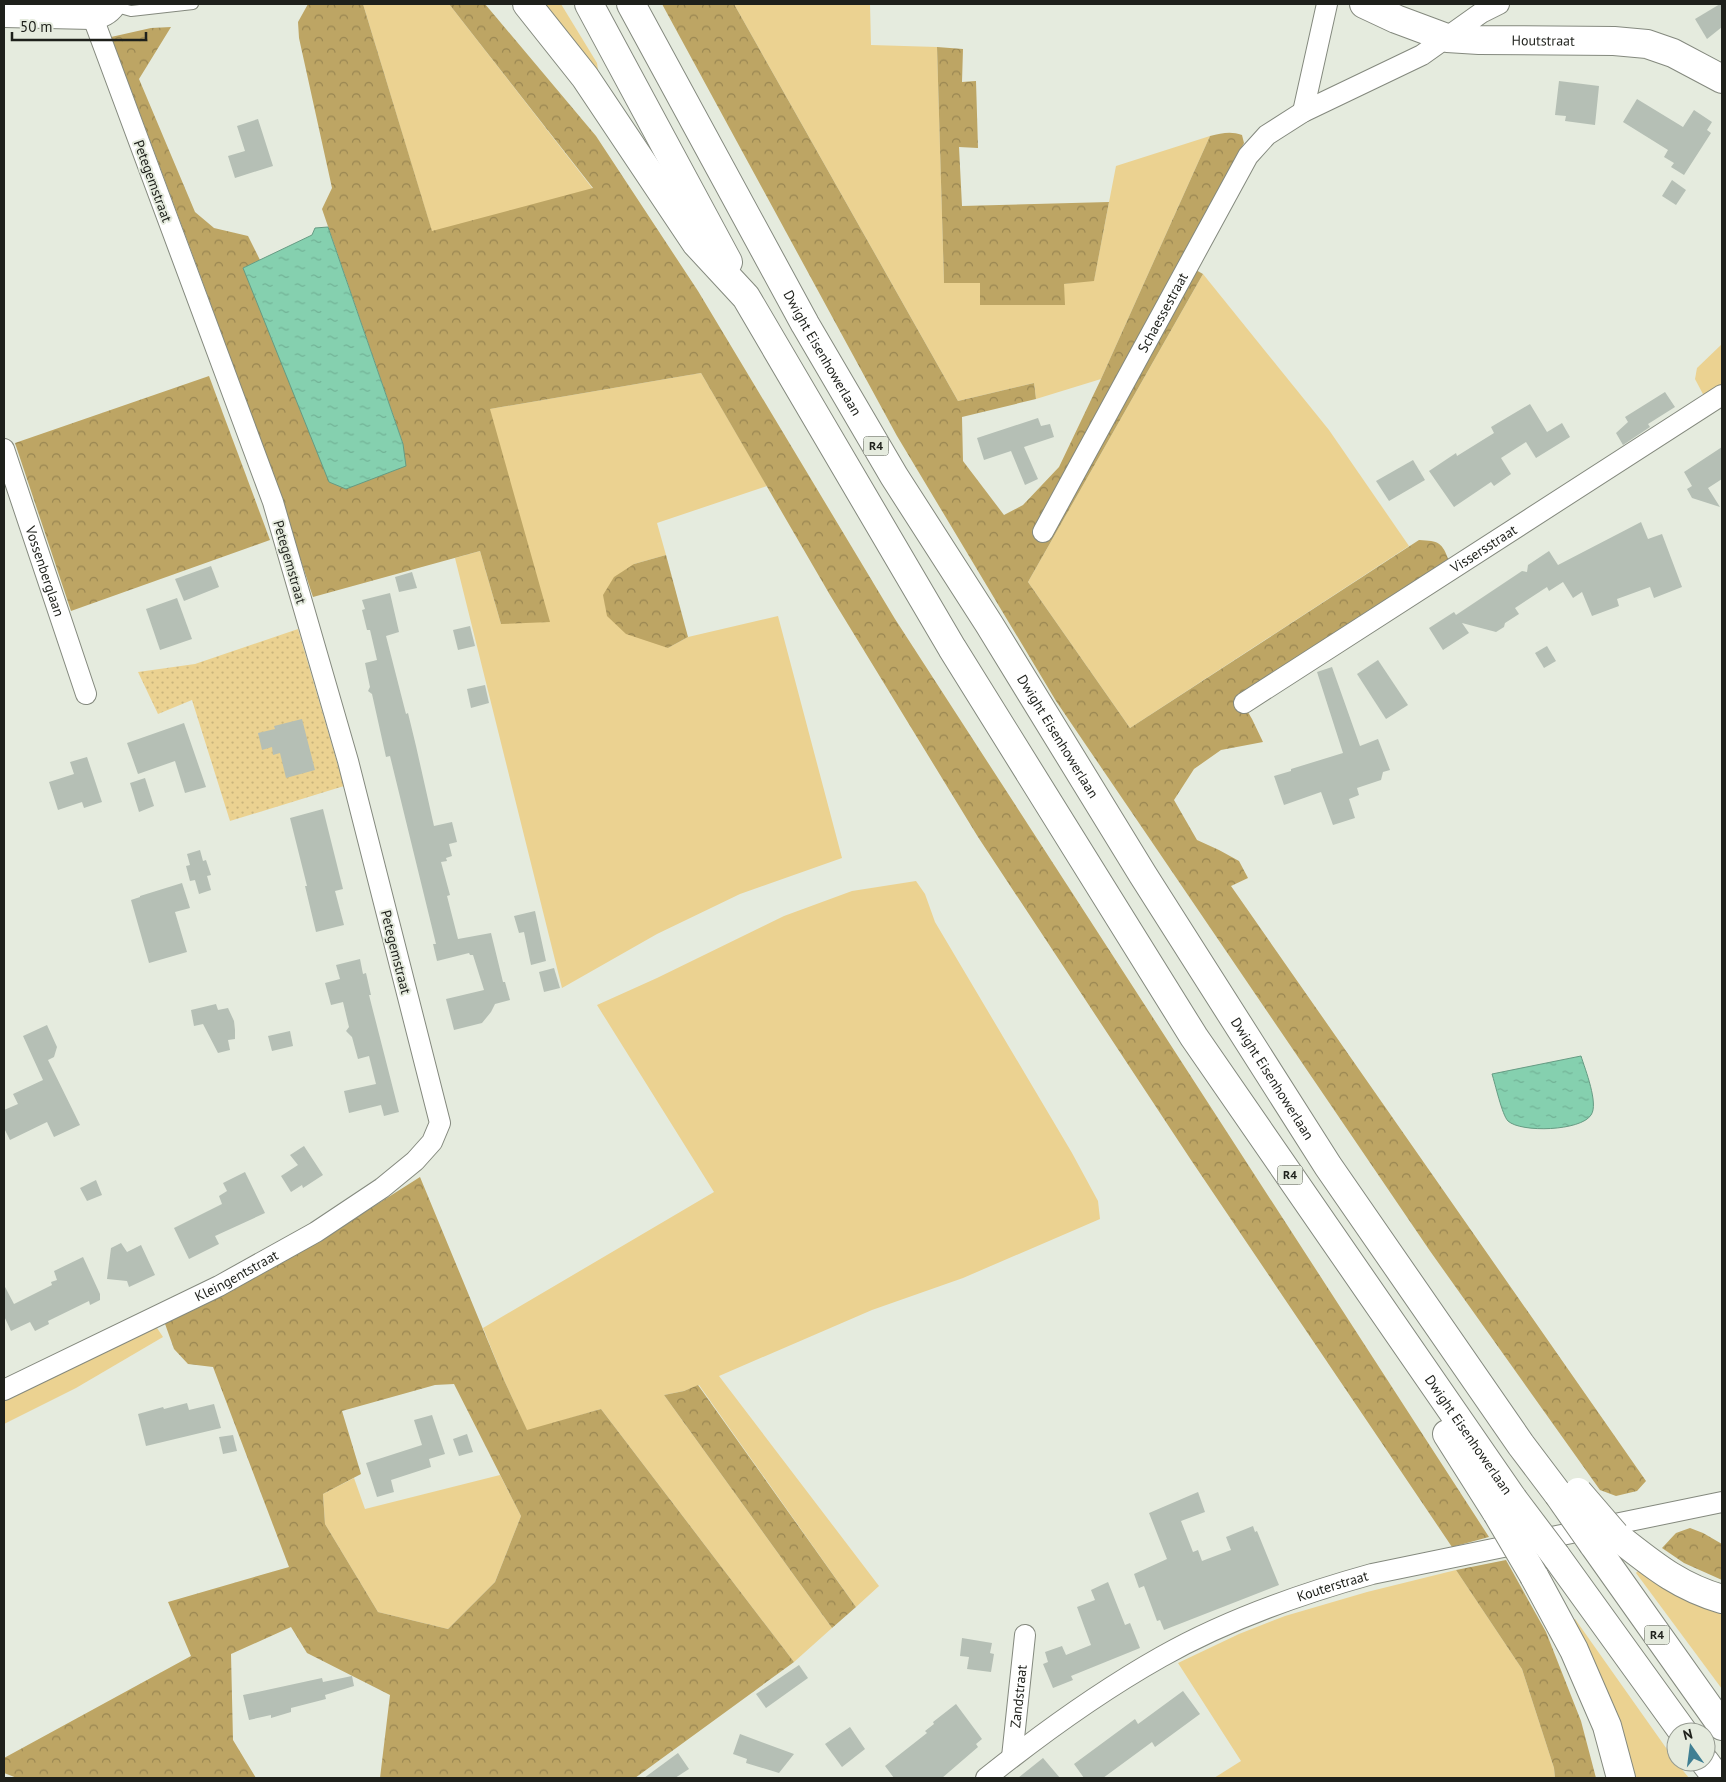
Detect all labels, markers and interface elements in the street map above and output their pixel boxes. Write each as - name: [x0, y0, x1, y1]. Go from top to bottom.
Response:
- scale bar: [12, 10, 146, 42]
- text: 50 m: [20, 17, 53, 36]
- street label: Houtstraat: [1511, 31, 1575, 50]
- street label: Petegemstraat: [130, 138, 176, 225]
- street label: Schaessestraat: [1134, 269, 1192, 356]
- street label: Dwight Eisenhowerlaan: [779, 287, 866, 419]
- road number: R4: [864, 436, 888, 456]
- street label: Petegemstraat: [269, 518, 311, 606]
- street label: Vissersstraat: [1446, 521, 1520, 577]
- street label: Vossenberglaan: [21, 523, 68, 619]
- street label: Dwight Eisenhowerlaan: [1013, 671, 1103, 801]
- street label: Petegemstraat: [377, 908, 415, 996]
- street label: Dwight Eisenhowerlaan: [1227, 1014, 1318, 1143]
- road number: R4: [1278, 1166, 1302, 1184]
- street label: Kleingentstraat: [192, 1246, 282, 1305]
- street label: Dwight Eisenhowerlaan: [1421, 1371, 1516, 1498]
- street label: Kouterstraat: [1295, 1566, 1370, 1605]
- road number: R4: [1644, 1626, 1670, 1644]
- street label: Zandstraat: [1006, 1664, 1031, 1729]
- north arrow: [1666, 1722, 1716, 1772]
- text: N: [1681, 1725, 1694, 1744]

